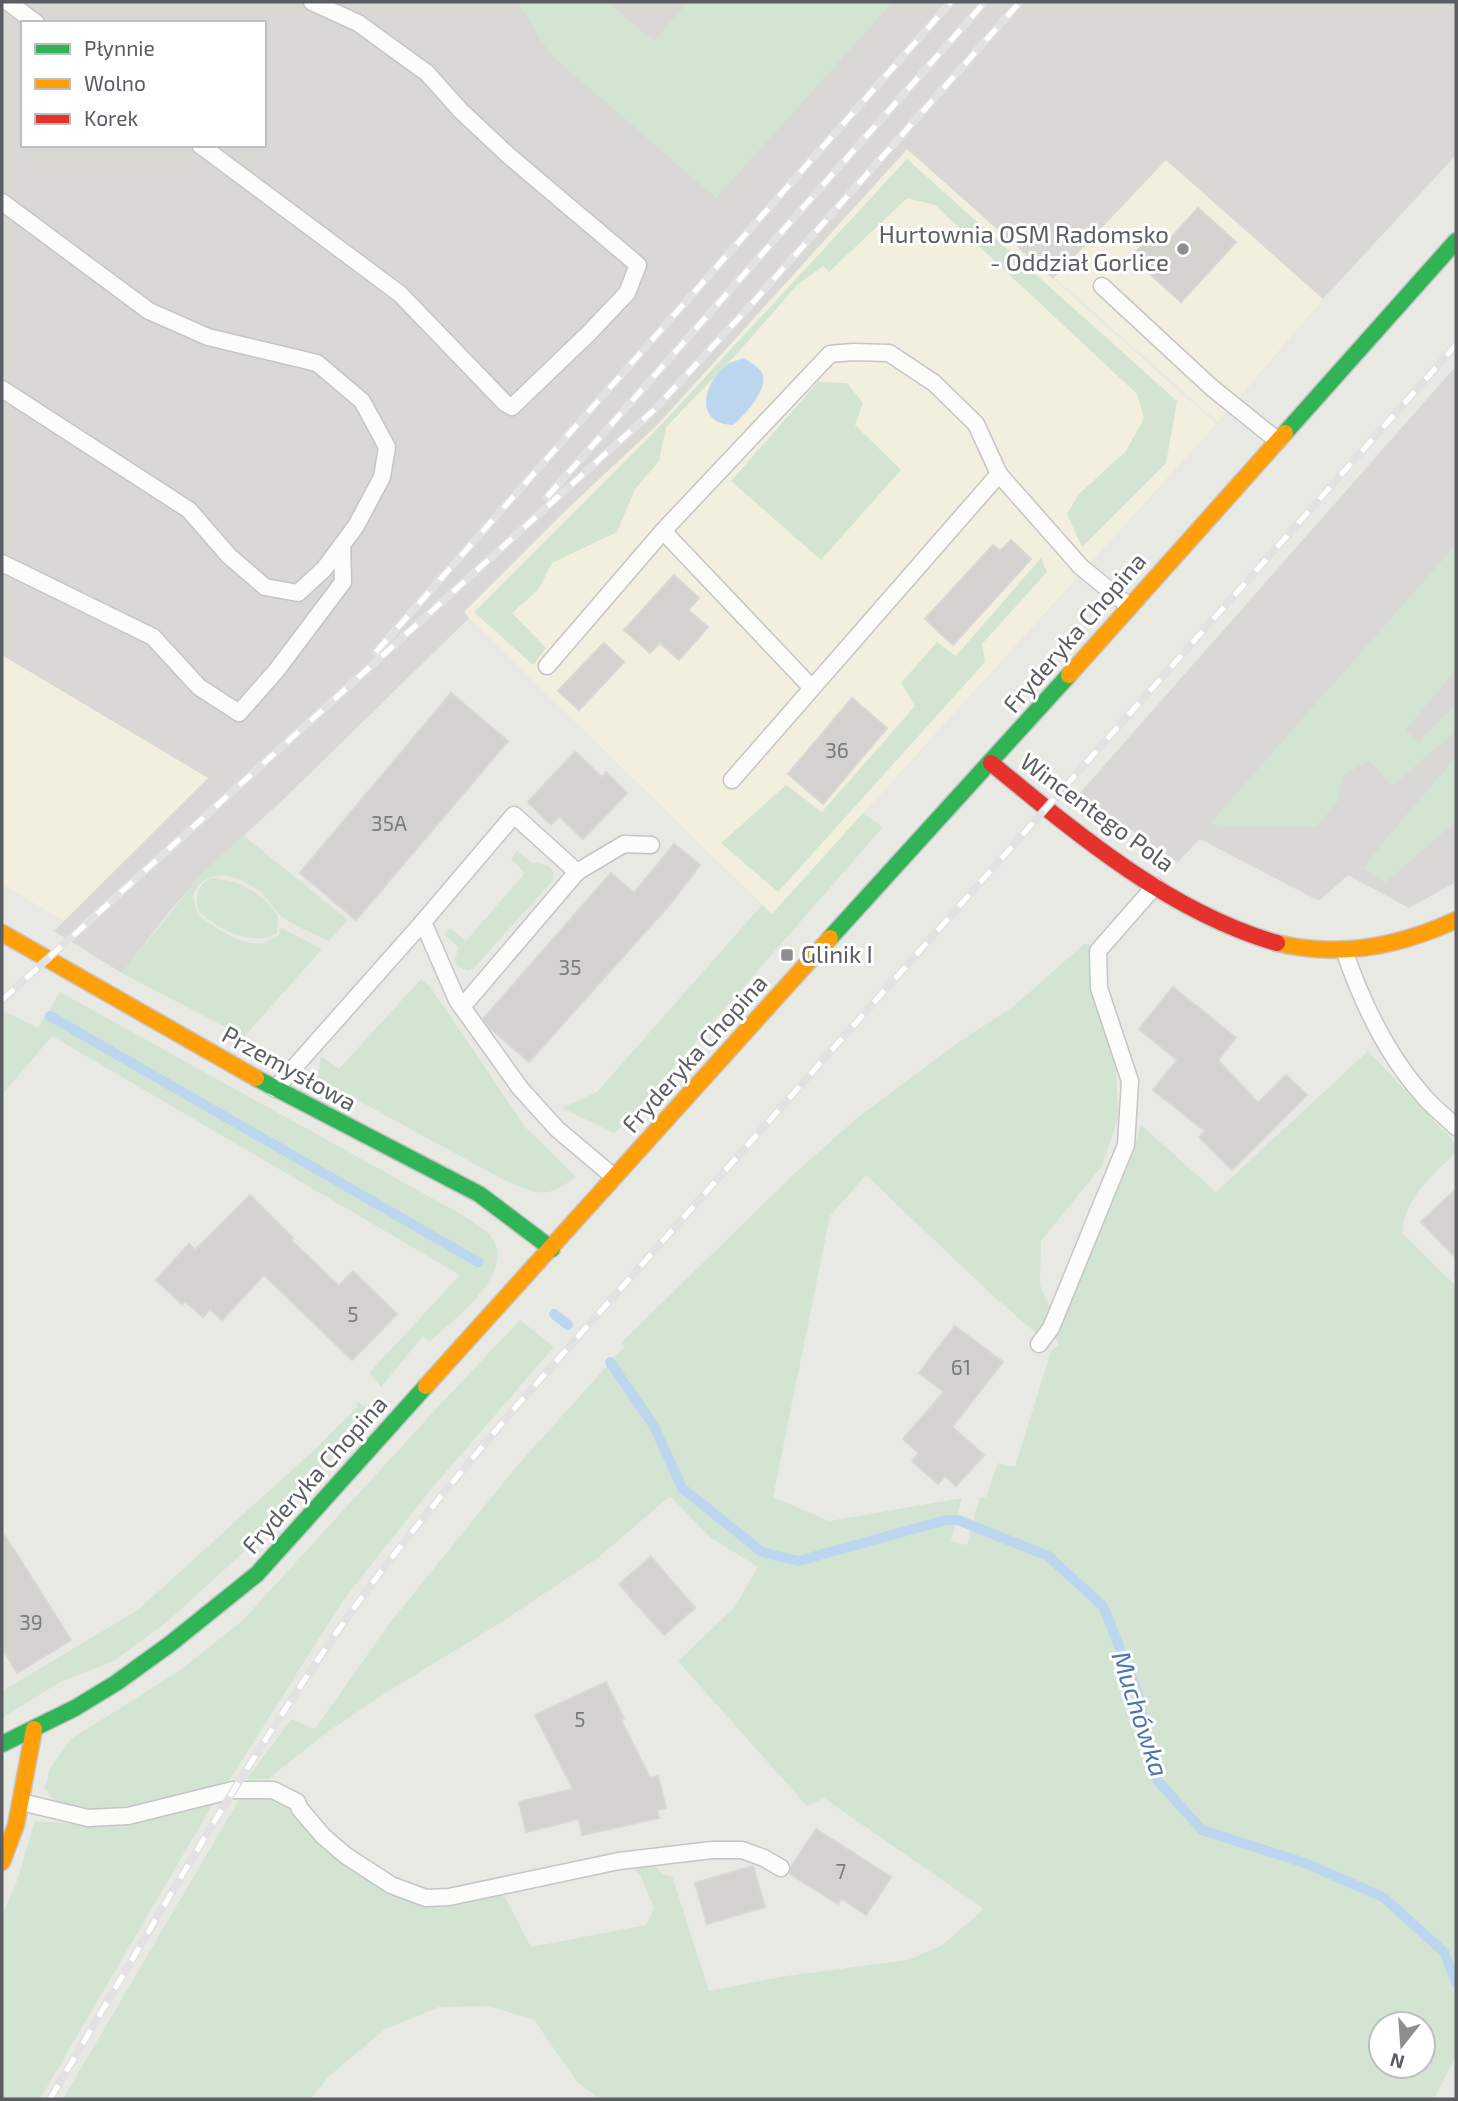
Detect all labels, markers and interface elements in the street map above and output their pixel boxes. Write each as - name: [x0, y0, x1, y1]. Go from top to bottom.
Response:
- legend: [21, 21, 266, 147]
- text: Płynnie: [84, 35, 155, 60]
- text: Wolno: [84, 70, 146, 95]
- text: Korek: [84, 105, 138, 130]
- place label: Hurtownia OSM Radomsko - Oddział Gorlice: [879, 219, 1169, 276]
- marker: Hurtownia OSM Radomsko - Oddział Gorlice: [1175, 241, 1191, 257]
- street label: Fryderyka Chopina: [996, 546, 1151, 718]
- house number: 36: [825, 737, 849, 762]
- street label: Wincentego Pola: [1015, 746, 1181, 877]
- house number: 35A: [371, 810, 407, 835]
- place label: Glinik I: [801, 939, 873, 968]
- marker: Glinik I: [779, 947, 795, 963]
- house number: 35: [559, 954, 581, 979]
- street label: Fryderyka Chopina: [615, 968, 772, 1138]
- street label: Przemysłowa: [217, 1019, 362, 1117]
- house number: 5: [347, 1301, 359, 1326]
- house number: 61: [951, 1354, 971, 1379]
- street label: Fryderyka Chopina: [235, 1389, 392, 1559]
- house number: 39: [19, 1609, 43, 1634]
- water label: Muchówka: [1107, 1647, 1176, 1780]
- house number: 5: [574, 1706, 586, 1731]
- house number: 7: [836, 1858, 847, 1883]
- north arrow: [1367, 2010, 1437, 2080]
- text: N: [1387, 2049, 1407, 2075]

